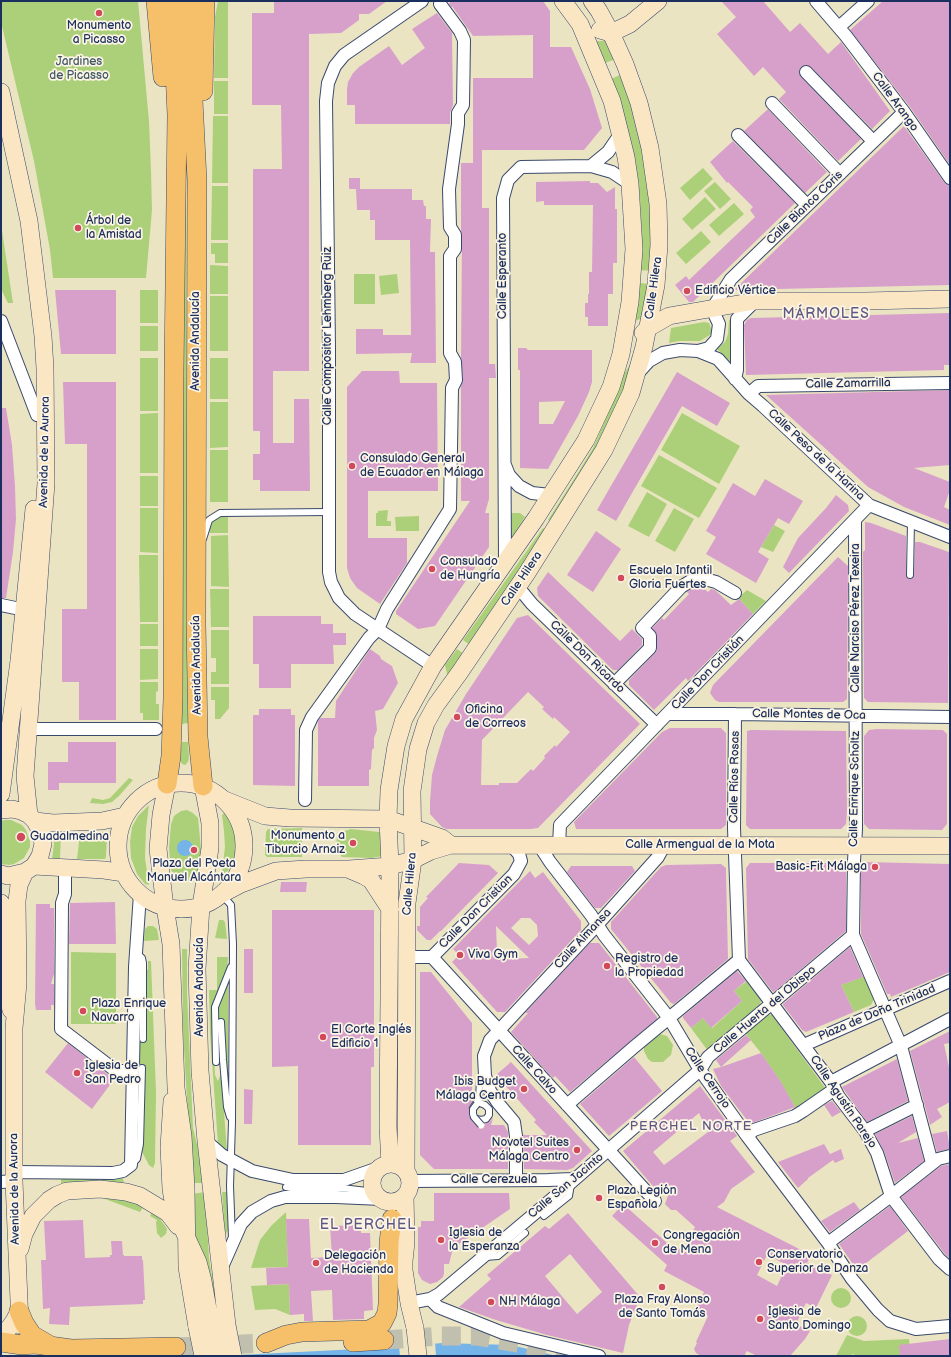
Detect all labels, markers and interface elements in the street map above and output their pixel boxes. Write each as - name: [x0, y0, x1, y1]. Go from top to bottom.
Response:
- marker: Monumento a Picasso: [94, 8, 104, 18]
- place label: Monumento a Picasso: [67, 19, 131, 47]
- park label: Jardines de Picasso: [49, 55, 109, 83]
- street label: Calle Arango: [869, 70, 921, 134]
- street label: Calle Blanco Coris: [764, 168, 846, 248]
- place label: Árbol de la Amistad: [86, 214, 142, 242]
- marker: Árbol de la Amistad: [73, 223, 83, 233]
- street label: Calle Esperanto: [496, 233, 510, 319]
- street label: Calle Compositor Lehmberg Ruiz: [321, 247, 335, 425]
- street label: Calle Hilera: [642, 256, 666, 320]
- place label: Edificio Vértice: [695, 284, 776, 298]
- marker: Edificio Vértice: [682, 286, 692, 296]
- street label: Avenida Andalucía: [189, 291, 203, 391]
- district label: MÁRMOLES: [782, 306, 870, 322]
- street label: Calle Zamarrilla: [805, 376, 891, 392]
- street label: Avenida de la Aurora: [37, 396, 53, 508]
- street label: Calle Peso de la Harina: [765, 406, 867, 504]
- place label: Consulado General de Ecuador en Málaga: [360, 452, 484, 480]
- marker: Consulado General de Ecuador en Málaga: [347, 461, 357, 471]
- street label: Calle Narciso Pérez Texeira: [849, 543, 863, 693]
- street label: Calle Hilera: [498, 549, 546, 609]
- place label: Consulado de Hungría: [440, 555, 500, 583]
- marker: Consulado de Hungría: [427, 564, 437, 574]
- place label: Escuela Infantil Gloria Fuertes: [629, 564, 712, 592]
- marker: Escuela Infantil Gloria Fuertes: [616, 573, 626, 583]
- street label: Avenida Andalucía: [189, 615, 205, 715]
- street label: Calle Don Ricardo: [547, 618, 627, 696]
- street label: Calle Don Cristián: [669, 633, 747, 713]
- place label: Oficina de Correos: [465, 703, 526, 731]
- street label: Calle Montes de Oca: [752, 707, 866, 723]
- marker: Oficina de Correos: [452, 712, 462, 722]
- street label: Calle Ríos Rosas: [727, 731, 743, 823]
- street label: Calle Enrique Scholtz: [847, 731, 863, 847]
- place label: Monumento a Tiburcio Arnaiz: [265, 829, 345, 857]
- place label: Guadalmedina: [30, 830, 109, 844]
- marker: Guadalmedina: [15, 831, 27, 843]
- marker: Monumento a Tiburcio Arnaiz: [348, 838, 358, 848]
- street label: Calle Armengual de la Mota: [625, 838, 775, 852]
- marker: Plaza del Poeta Manuel Alcántara: [189, 845, 199, 855]
- street label: Calle Hilera: [400, 852, 420, 916]
- place label: Plaza del Poeta Manuel Alcántara: [147, 857, 241, 885]
- place label: Basic-Fit Málaga: [775, 860, 867, 874]
- marker: Basic-Fit Málaga: [870, 862, 880, 872]
- street label: Calle Don Cristian: [436, 872, 516, 952]
- street label: Calle Almansa: [551, 906, 615, 972]
- street label: Avenida Andalucía: [193, 937, 207, 1037]
- place label: Viva Gym: [468, 948, 518, 962]
- marker: Viva Gym: [455, 950, 465, 960]
- place label: Registro de la Propiedad: [615, 952, 684, 980]
- marker: Registro de la Propiedad: [602, 961, 612, 971]
- street label: Calle Huerta del Obispo: [711, 963, 819, 1057]
- street label: Plaza de Doña Trinidad: [816, 982, 938, 1044]
- place label: Plaza Enrique Navarro: [91, 997, 166, 1025]
- marker: Plaza Enrique Navarro: [78, 1006, 88, 1016]
- place label: El Corte Inglés Edificio 1: [331, 1023, 411, 1051]
- marker: El Corte Inglés Edificio 1: [318, 1032, 328, 1042]
- street label: Calle Calvo: [508, 1042, 560, 1098]
- street label: Calle Cerrojo: [681, 1044, 733, 1112]
- street label: Calle Agustín Parejo: [807, 1053, 879, 1151]
- place label: Iglesia de San Pedro: [85, 1059, 141, 1087]
- marker: Iglesia de San Pedro: [72, 1068, 82, 1078]
- place label: Ibis Budget Málaga Centro: [435, 1075, 516, 1103]
- marker: Ibis Budget Málaga Centro: [519, 1084, 529, 1094]
- district label: PERCHEL NORTE: [630, 1119, 752, 1135]
- street label: Avenida de la Aurora: [7, 1133, 23, 1245]
- place label: Novotel Suites Málaga Centro: [488, 1136, 569, 1164]
- marker: Novotel Suites Málaga Centro: [572, 1145, 582, 1155]
- street label: Calle San Jacinto: [525, 1150, 607, 1222]
- street label: Calle Cerezuela: [451, 1173, 537, 1187]
- place label: Plaza Legión Española: [607, 1184, 677, 1212]
- marker: Plaza Legión Española: [594, 1193, 604, 1203]
- district label: EL PERCHEL: [320, 1217, 416, 1233]
- place label: Iglesia de la Esperanza: [449, 1226, 520, 1254]
- place label: Congregación de Mena: [663, 1229, 740, 1257]
- marker: Iglesia de la Esperanza: [436, 1235, 446, 1245]
- marker: Congregación de Mena: [650, 1238, 660, 1248]
- place label: Conservatorio Superior de Danza: [767, 1248, 868, 1276]
- place label: Delegación de Hacienda: [324, 1249, 394, 1277]
- marker: Conservatorio Superior de Danza: [754, 1257, 764, 1267]
- marker: Delegación de Hacienda: [311, 1258, 321, 1268]
- marker: Plaza Fray Alonso de Santo Tomás: [657, 1282, 667, 1292]
- place label: Plaza Fray Alonso de Santo Tomás: [614, 1293, 710, 1321]
- place label: NH Málaga: [499, 1295, 560, 1309]
- marker: NH Málaga: [486, 1297, 496, 1307]
- place label: Iglesia de Santo Domingo: [768, 1305, 851, 1333]
- marker: Iglesia de Santo Domingo: [755, 1314, 765, 1324]

